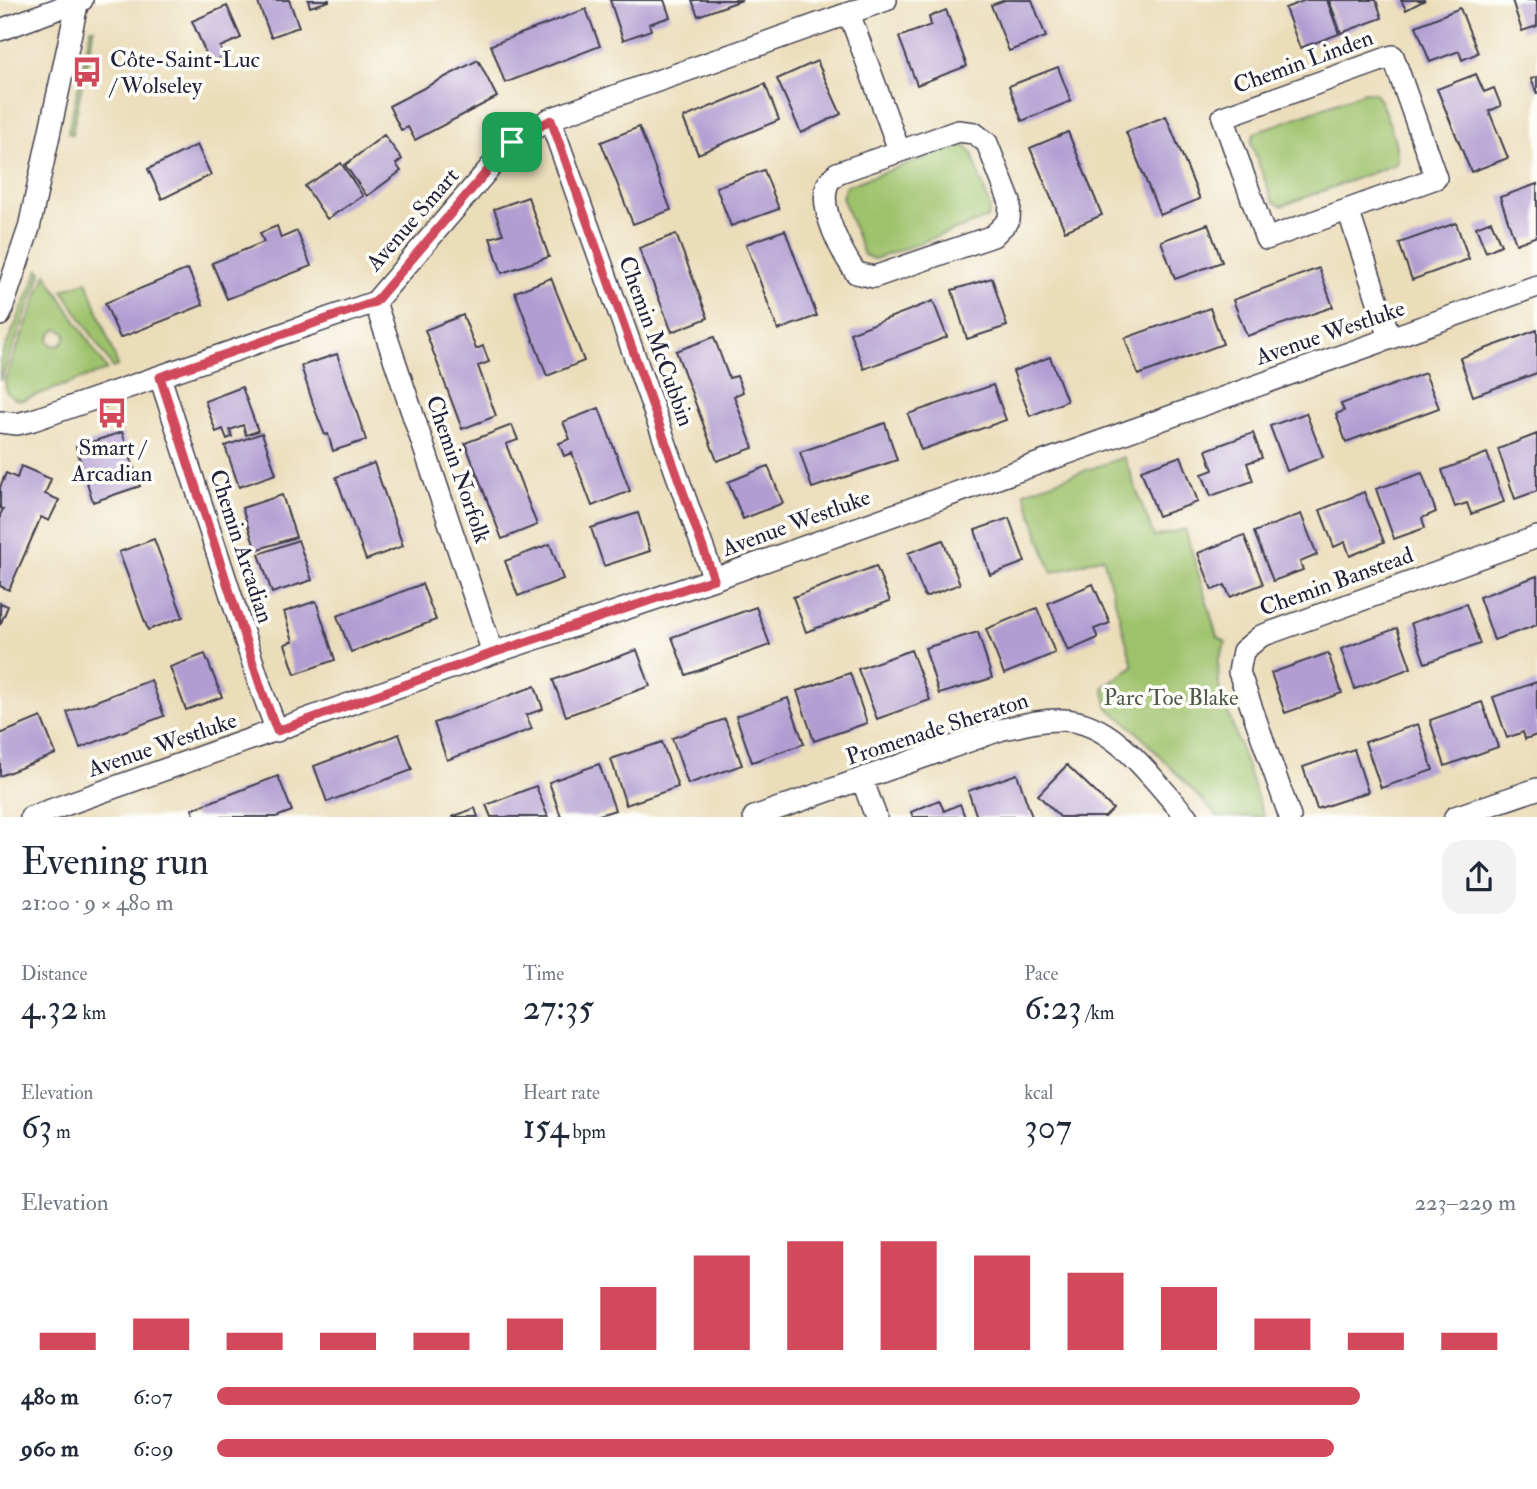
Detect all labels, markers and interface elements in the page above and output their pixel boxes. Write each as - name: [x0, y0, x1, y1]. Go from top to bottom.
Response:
- street label: Chemin Linden: [1229, 23, 1377, 100]
- place label: Côte-Saint-Luc / Wolseley: [108, 45, 260, 100]
- bus stop icon: Côte-Saint-Luc / Wolseley: [70, 55, 104, 89]
- pin: [482, 112, 542, 172]
- icon: arrive: [493, 123, 531, 161]
- street label: Avenue Smart: [359, 162, 465, 278]
- street label: Chemin McCubbin: [612, 252, 701, 430]
- street label: Avenue Westluke: [1251, 293, 1409, 372]
- street label: Chemin Norfolk: [420, 392, 497, 547]
- bus stop icon: Smart / Arcadian: [95, 396, 129, 430]
- place label: Smart / Arcadian: [71, 433, 152, 488]
- street label: Chemin Arcadian: [203, 466, 280, 627]
- street label: Avenue Westluke: [717, 482, 875, 563]
- street label: Chemin Banstead: [1255, 540, 1417, 623]
- park label: Parc Toe Blake: [1103, 683, 1239, 712]
- street label: Promenade Sheraton: [842, 685, 1032, 772]
- street label: Avenue Westluke: [83, 705, 241, 784]
- text: Evening run: [21, 838, 209, 886]
- button: share: [1442, 840, 1516, 914]
- text: 21:00 · 9 × 480 m: [21, 888, 174, 917]
- text: Distance: [21, 962, 87, 986]
- text: Time: [523, 962, 564, 986]
- text: Pace: [1024, 962, 1058, 986]
- text: 4.32: [21, 986, 79, 1030]
- text: 27:35: [523, 986, 594, 1030]
- text: 6:23: [1024, 986, 1082, 1030]
- text: km: [79, 1001, 106, 1025]
- text: /km: [1082, 1001, 1115, 1025]
- text: Elevation: [21, 1081, 93, 1105]
- text: Heart rate: [523, 1081, 600, 1105]
- text: kcal: [1024, 1081, 1053, 1105]
- text: 63: [21, 1105, 52, 1149]
- text: 154: [523, 1105, 568, 1149]
- text: 307: [1024, 1105, 1072, 1149]
- text: m: [52, 1120, 71, 1144]
- text: bpm: [568, 1120, 606, 1144]
- text: Elevation: [21, 1188, 109, 1217]
- text: 223–229 m: [1414, 1188, 1516, 1217]
- text: 480 m: [21, 1382, 79, 1411]
- text: 6:07: [133, 1382, 173, 1411]
- text: 960 m: [21, 1434, 79, 1463]
- text: 6:09: [133, 1434, 174, 1463]

